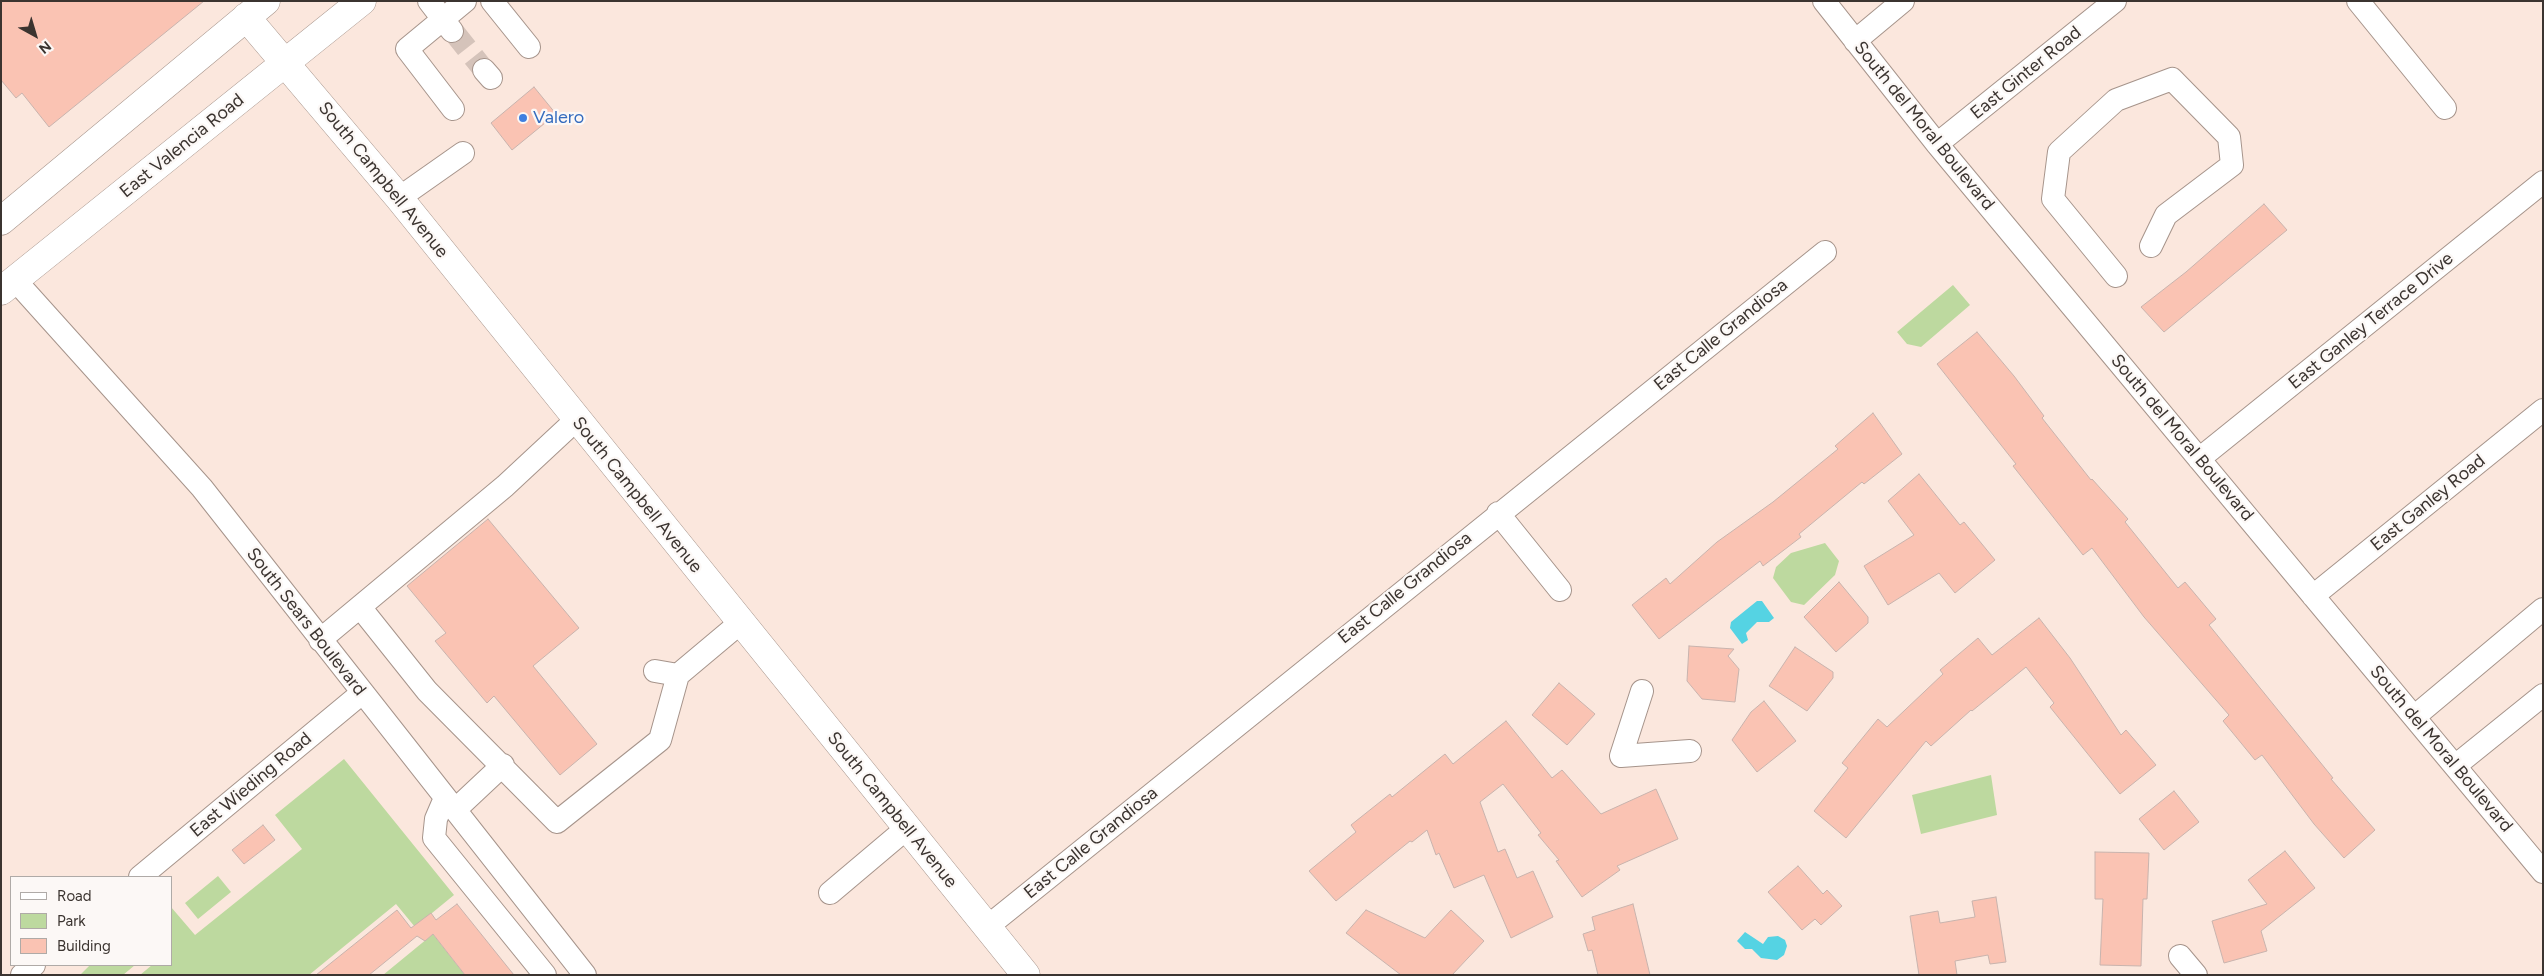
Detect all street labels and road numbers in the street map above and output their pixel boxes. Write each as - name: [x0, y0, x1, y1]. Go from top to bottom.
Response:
- street label: East Ginter Road: [1966, 22, 2086, 124]
- street label: South del Moral Boulevard: [1849, 37, 1999, 215]
- street label: East Valencia Road: [116, 89, 248, 203]
- street label: South Campbell Avenue: [313, 98, 453, 262]
- street label: East Ganley Terrace Drive: [2284, 248, 2458, 394]
- street label: East Calle Grandiosa: [1650, 275, 1792, 395]
- street label: South del Moral Boulevard: [2106, 350, 2258, 526]
- street label: South Campbell Avenue: [567, 413, 707, 577]
- street label: East Ganley Road: [2366, 450, 2490, 556]
- street label: East Calle Grandiosa: [1334, 528, 1476, 648]
- street label: South Sears Boulevard: [242, 544, 370, 700]
- street label: South del Moral Boulevard: [2365, 661, 2517, 837]
- street label: East Wieding Road: [186, 728, 316, 842]
- street label: South Campbell Avenue: [822, 728, 962, 892]
- street label: East Calle Grandiosa: [1020, 783, 1162, 903]

